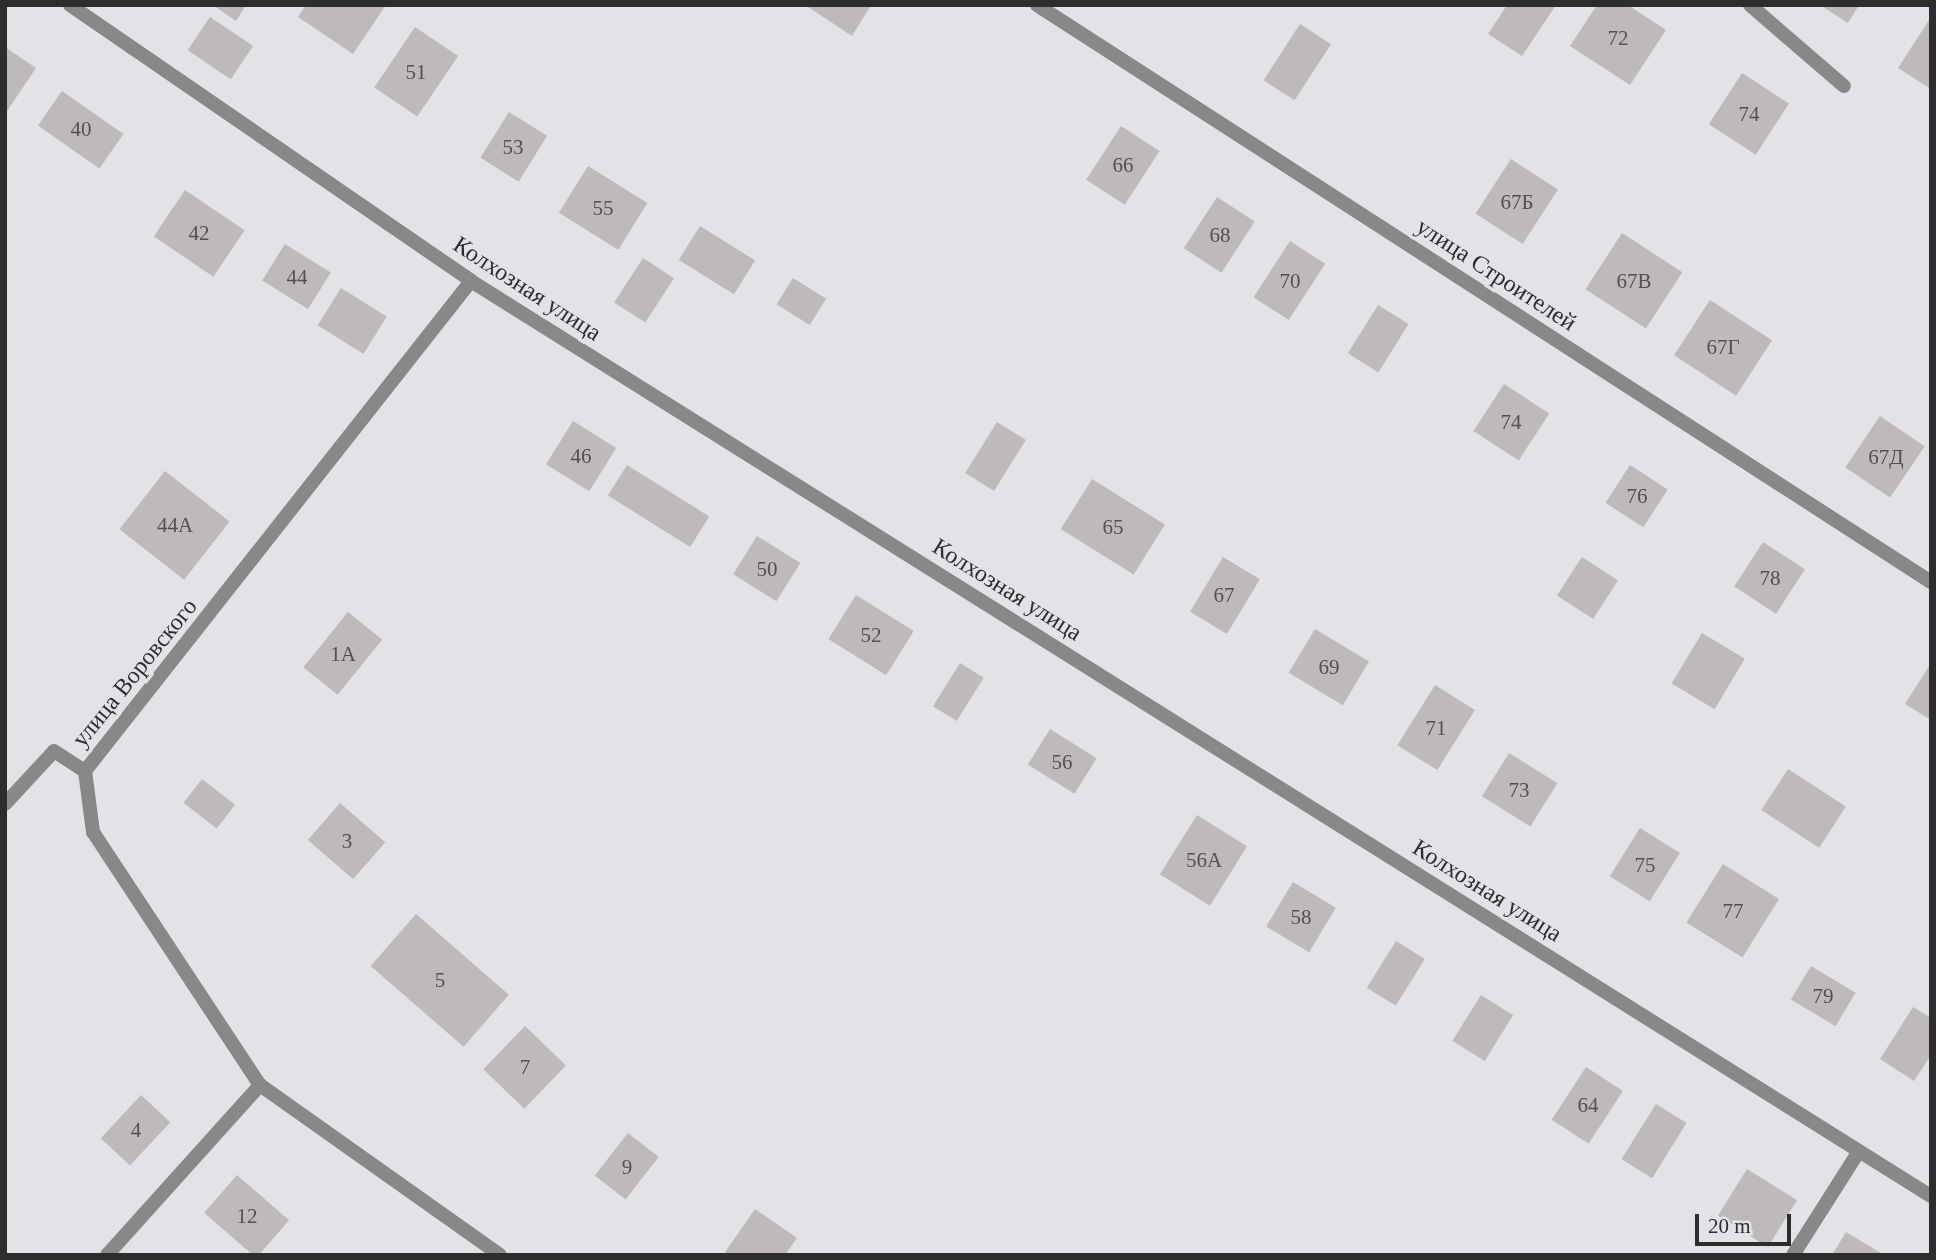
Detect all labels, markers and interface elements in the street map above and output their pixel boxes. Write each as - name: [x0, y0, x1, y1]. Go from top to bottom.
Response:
- house number: 72: [1608, 25, 1628, 51]
- house number: 51: [406, 59, 426, 85]
- house number: 74: [1738, 101, 1760, 127]
- house number: 40: [70, 116, 92, 142]
- house number: 53: [503, 134, 524, 160]
- house number: 66: [1112, 152, 1134, 178]
- house number: 67Б: [1500, 189, 1534, 215]
- house number: 55: [592, 195, 614, 221]
- street label: улица Строителей: [1410, 212, 1582, 338]
- house number: 42: [188, 220, 210, 246]
- house number: 68: [1210, 222, 1230, 248]
- street label: Колхозная улица: [448, 230, 606, 348]
- house number: 44: [286, 264, 308, 290]
- house number: 70: [1280, 268, 1300, 294]
- house number: 67В: [1616, 268, 1652, 294]
- house number: 67Г: [1706, 334, 1740, 360]
- house number: 74: [1500, 409, 1522, 435]
- house number: 46: [570, 443, 592, 469]
- house number: 67Д: [1868, 444, 1904, 470]
- house number: 76: [1626, 483, 1648, 509]
- house number: 44А: [157, 512, 193, 538]
- house number: 65: [1102, 514, 1124, 540]
- street label: Колхозная улица: [927, 533, 1087, 647]
- house number: 50: [756, 556, 778, 582]
- house number: 78: [1760, 565, 1780, 591]
- house number: 67: [1214, 582, 1234, 608]
- street label: улица Воровского: [66, 593, 204, 753]
- house number: 52: [860, 622, 882, 648]
- house number: 1А: [330, 641, 356, 667]
- house number: 69: [1318, 654, 1340, 680]
- house number: 71: [1426, 715, 1446, 741]
- house number: 56: [1052, 749, 1072, 775]
- house number: 73: [1508, 777, 1530, 803]
- house number: 3: [342, 828, 352, 854]
- street label: Колхозная улица: [1407, 834, 1567, 948]
- house number: 56А: [1186, 847, 1222, 873]
- house number: 75: [1634, 852, 1656, 878]
- house number: 77: [1722, 898, 1744, 924]
- house number: 58: [1290, 904, 1312, 930]
- house number: 5: [435, 967, 445, 993]
- house number: 79: [1812, 983, 1834, 1009]
- house number: 7: [520, 1054, 530, 1080]
- house number: 64: [1578, 1092, 1598, 1118]
- house number: 4: [131, 1117, 141, 1143]
- house number: 9: [622, 1154, 632, 1180]
- scale bar: [1698, 1200, 1794, 1244]
- house number: 12: [236, 1203, 258, 1229]
- text: 20 m: [1708, 1214, 1751, 1238]

